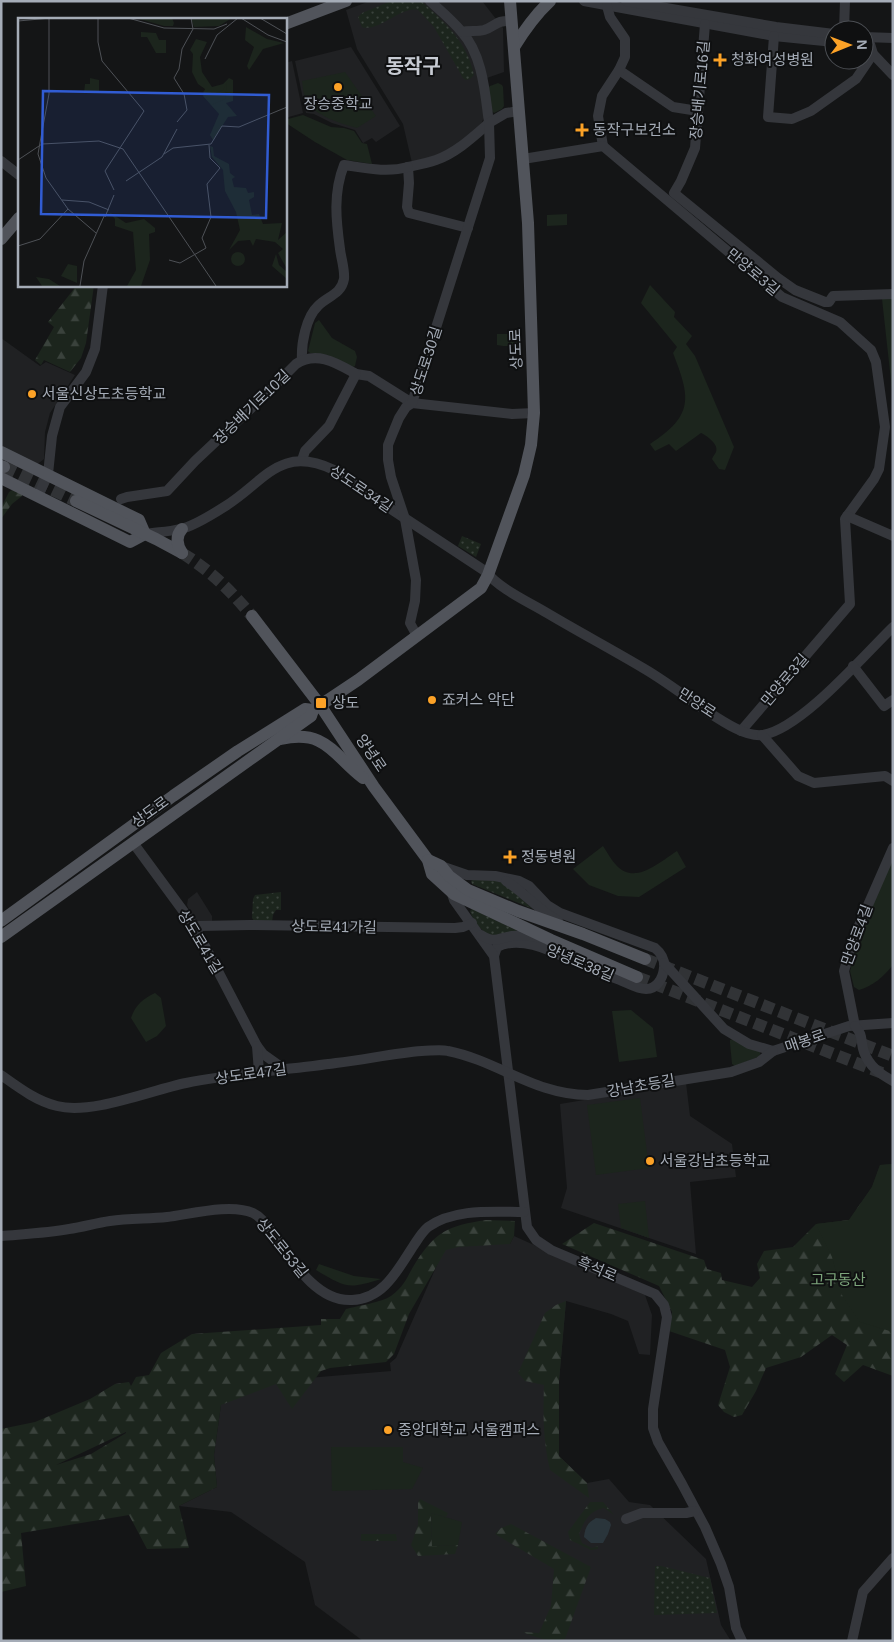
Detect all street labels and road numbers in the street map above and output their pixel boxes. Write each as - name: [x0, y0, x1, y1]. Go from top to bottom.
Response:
- street label: 장승배기로16길: [687, 40, 712, 140]
- street label: 만양로3길: [724, 245, 783, 299]
- street label: 상도로30길: [406, 324, 445, 398]
- street label: 상도로: [506, 328, 525, 370]
- street label: 장승배기로10길: [210, 366, 293, 447]
- street label: 상도로34길: [327, 461, 396, 516]
- street label: 만양로3길: [757, 650, 812, 709]
- street label: 만양로: [675, 684, 719, 721]
- street label: 양녕로: [353, 731, 390, 775]
- street label: 상도로: [128, 793, 171, 831]
- street label: 만양로4길: [838, 902, 875, 968]
- street label: 상도로41길: [175, 907, 226, 977]
- street label: 상도로41가길: [291, 917, 377, 936]
- street label: 양녕로38길: [544, 941, 617, 984]
- street label: 매봉로: [782, 1026, 827, 1055]
- street label: 상도로47길: [214, 1060, 288, 1087]
- street label: 강남초등길: [605, 1071, 676, 1100]
- street label: 상도로53길: [253, 1214, 312, 1281]
- street label: 흑석로: [575, 1253, 620, 1284]

